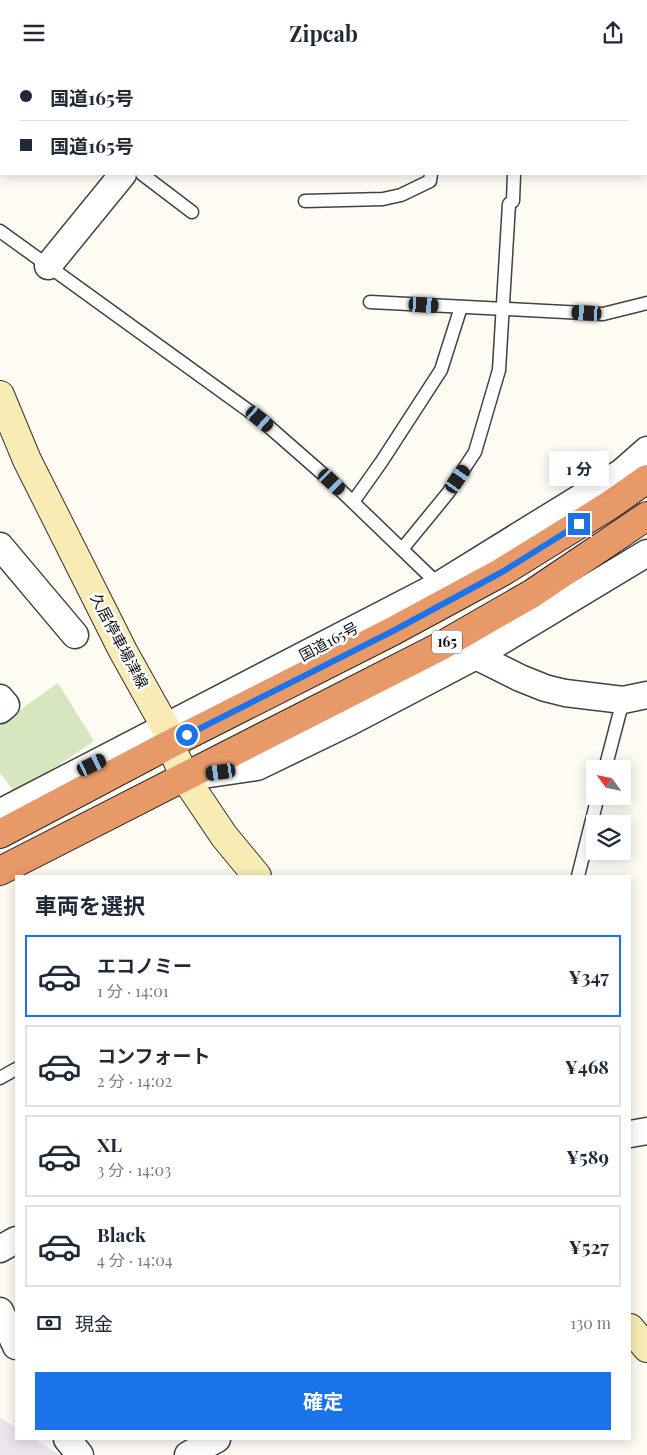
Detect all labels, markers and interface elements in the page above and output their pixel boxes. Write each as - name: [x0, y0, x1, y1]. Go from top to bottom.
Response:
- text: Zipcab: [289, 18, 358, 48]
- icon: menu: [20, 19, 48, 47]
- icon: share: [599, 19, 627, 47]
- text: 国道165号: [50, 84, 134, 110]
- text: 国道165号: [50, 132, 134, 158]
- car: [408, 297, 439, 313]
- car: [571, 305, 602, 321]
- car: [243, 403, 276, 435]
- callout: 1 分: [549, 451, 609, 487]
- text: 1 分: [566, 458, 592, 479]
- car: [443, 462, 472, 496]
- car: [315, 466, 348, 498]
- route end: [568, 513, 590, 535]
- street label: 久居停車場津線: [86, 589, 153, 692]
- street label: 国道165号: [295, 617, 362, 665]
- road number: 165: [432, 631, 462, 653]
- route start: [176, 724, 198, 746]
- car: [75, 752, 108, 778]
- north arrow: [586, 760, 631, 805]
- map controls: [586, 760, 631, 860]
- car: [205, 762, 236, 782]
- button: layers: [586, 815, 631, 860]
- text: 車両を選択: [35, 890, 145, 920]
- text: エコノミー: [97, 952, 192, 978]
- icon: car: [37, 954, 82, 999]
- text: ¥347: [568, 963, 609, 989]
- text: 1 分 · 14:01: [97, 980, 169, 1001]
- text: コンフォート: [97, 1042, 210, 1068]
- icon: car: [37, 1044, 82, 1089]
- text: ¥468: [565, 1053, 609, 1079]
- text: 2 分 · 14:02: [97, 1070, 172, 1091]
- text: XL: [97, 1131, 122, 1157]
- icon: car: [37, 1134, 82, 1179]
- text: ¥589: [566, 1143, 609, 1169]
- text: 3 分 · 14:03: [97, 1159, 171, 1180]
- text: Black: [97, 1221, 146, 1247]
- icon: car: [37, 1224, 82, 1269]
- text: ¥527: [569, 1233, 609, 1259]
- text: 4 分 · 14:04: [97, 1249, 173, 1270]
- icon: cash: [35, 1309, 63, 1337]
- text: 現金: [75, 1310, 113, 1336]
- text: 130 m: [570, 1312, 611, 1333]
- button: 確定: [35, 1372, 611, 1430]

